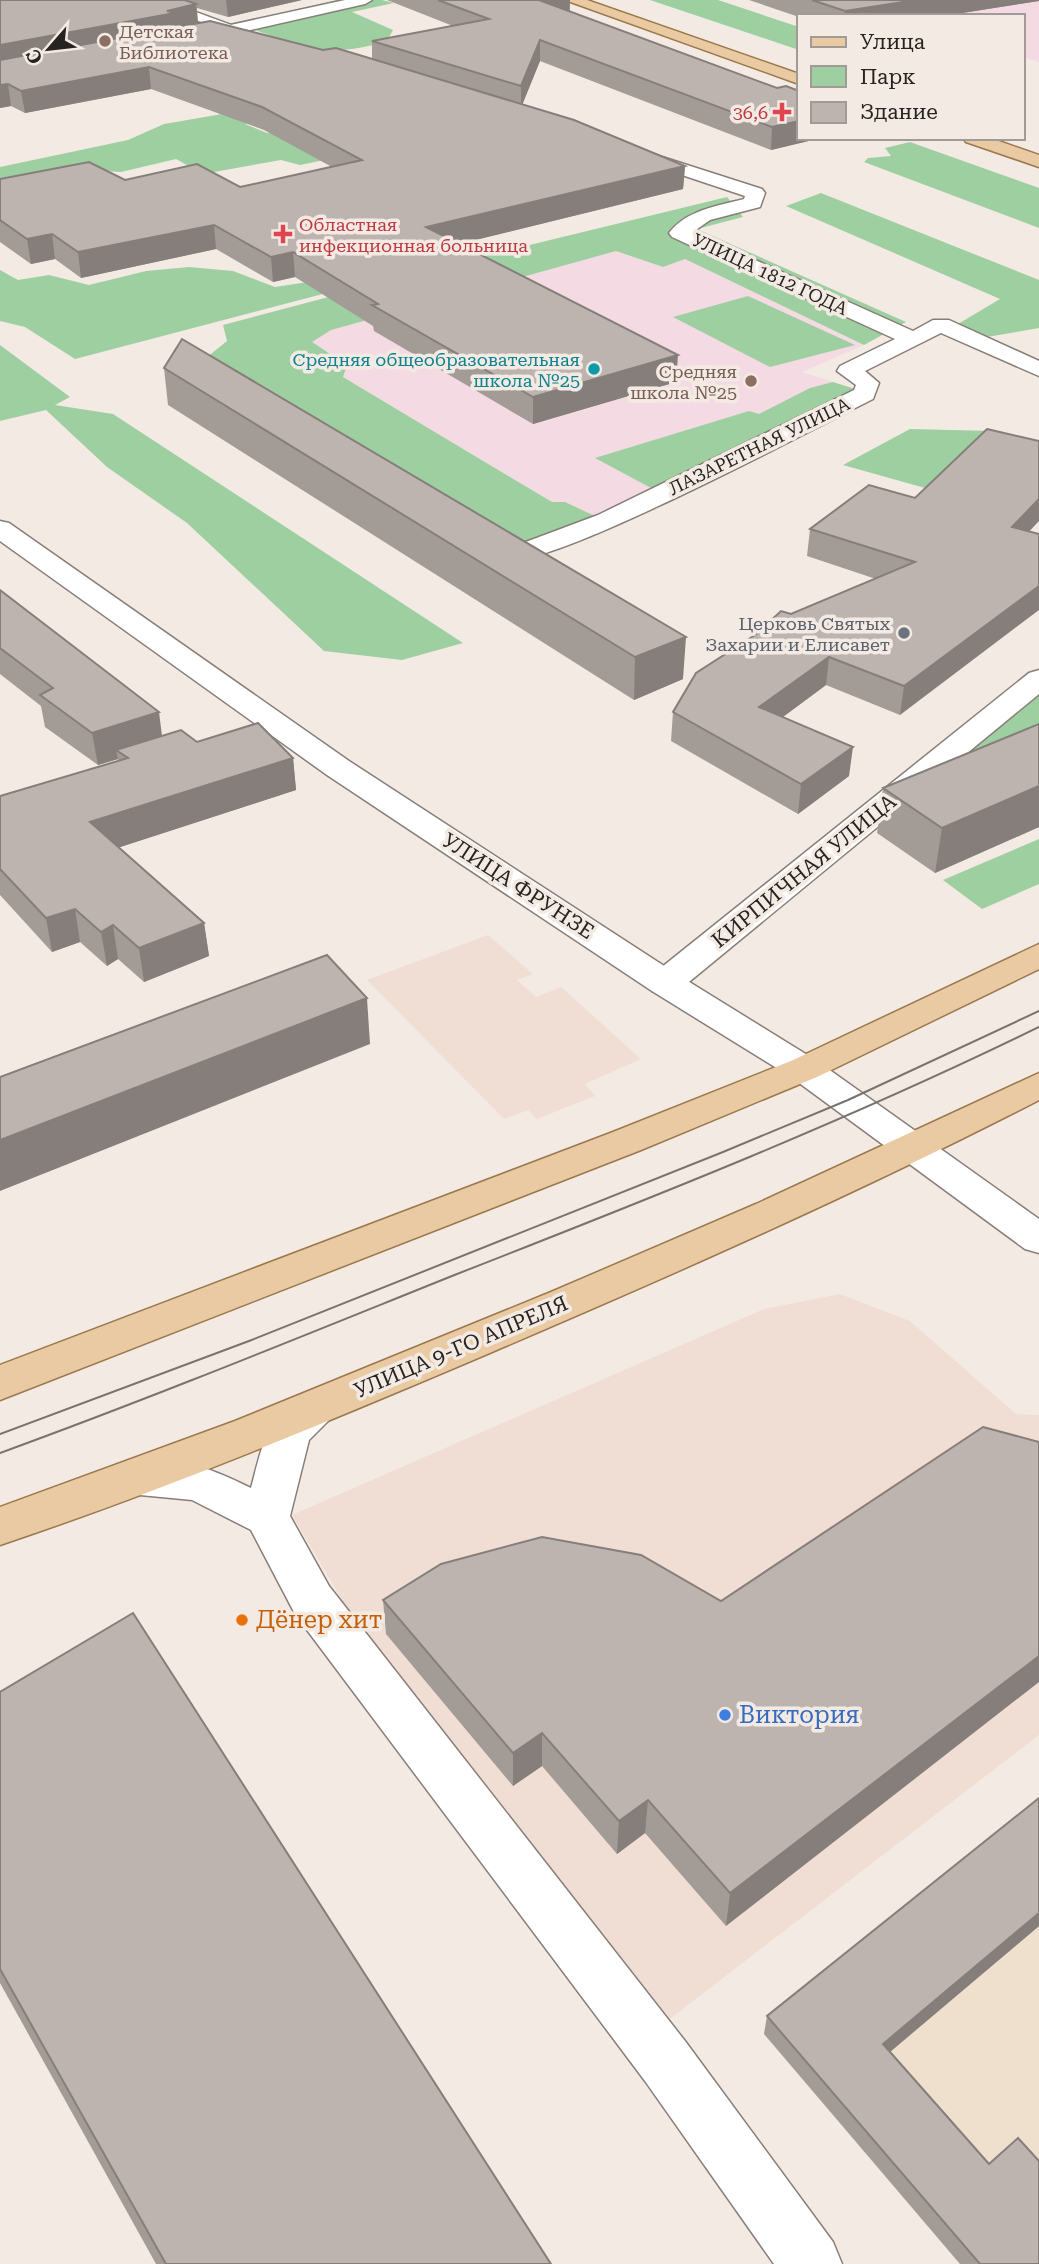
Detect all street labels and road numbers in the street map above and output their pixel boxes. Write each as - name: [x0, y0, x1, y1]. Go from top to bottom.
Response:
- street label: УЛИЦА 1812 ГОДА: [689, 229, 851, 319]
- street label: ЛАЗАРЕТНАЯ УЛИЦА: [665, 393, 853, 499]
- street label: КИРПИЧНАЯ УЛИЦА: [707, 789, 901, 953]
- street label: УЛИЦА ФРУНЗЕ: [438, 828, 598, 944]
- street label: УЛИЦА 9-ГО АПРЕЛЯ: [350, 1291, 572, 1403]

